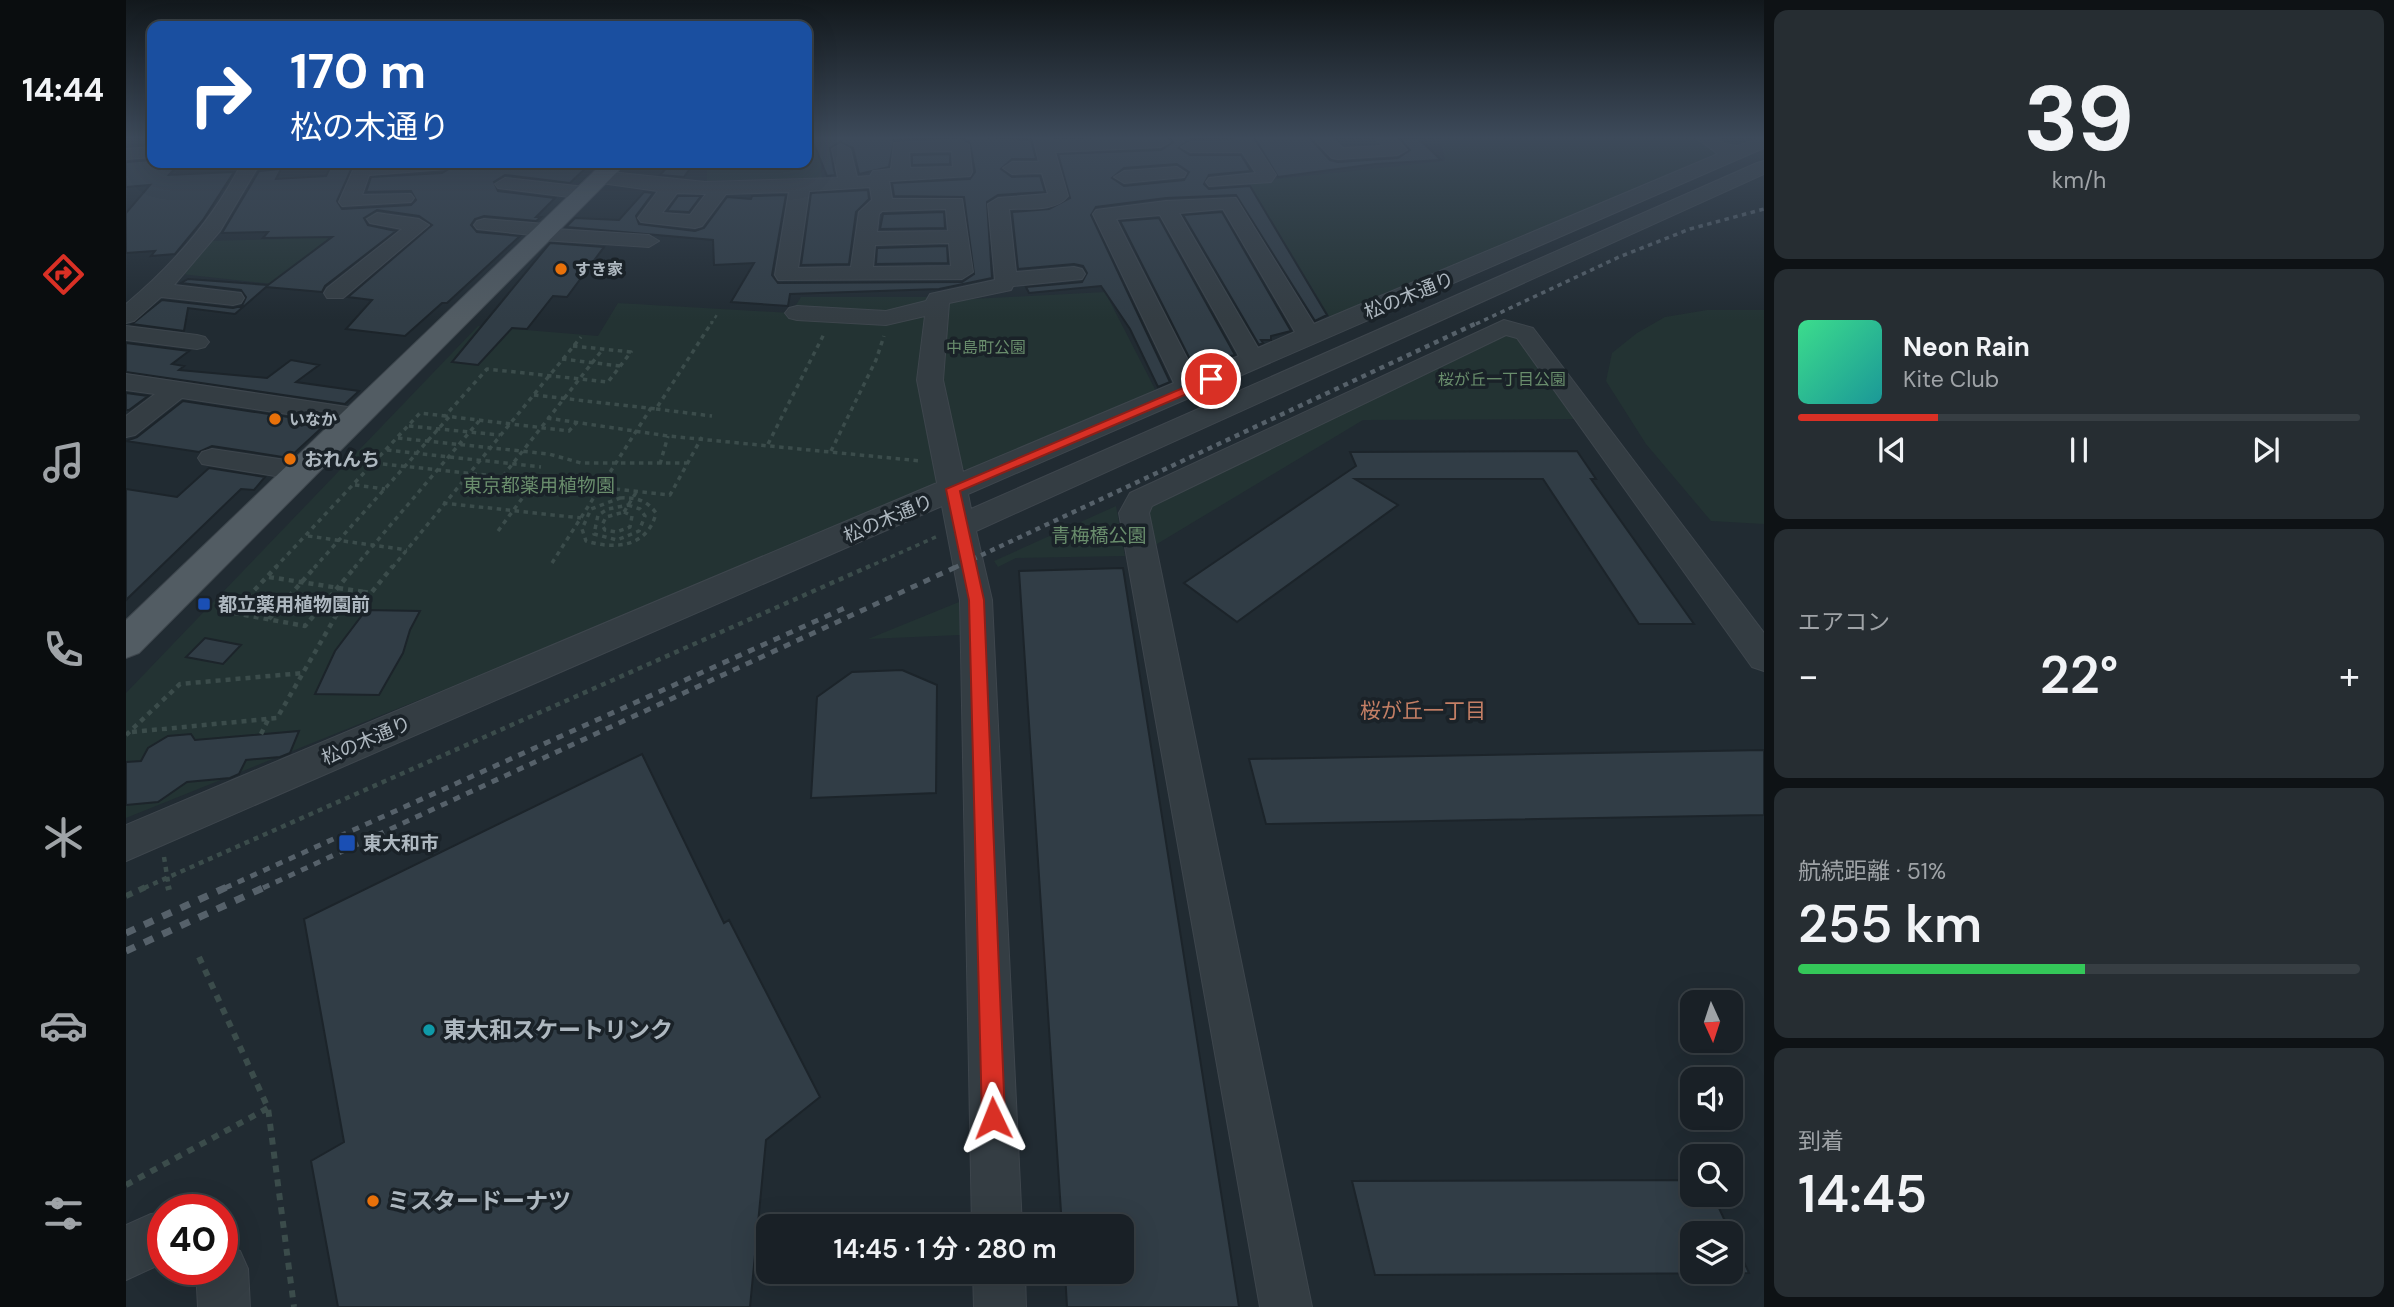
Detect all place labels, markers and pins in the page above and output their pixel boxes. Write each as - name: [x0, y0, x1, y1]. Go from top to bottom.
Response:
- place label: すき家: [575, 259, 623, 280]
- marker: すき家: [553, 261, 569, 277]
- pin: [1181, 349, 1241, 409]
- place label: いなか: [289, 409, 337, 430]
- marker: いなか: [267, 411, 283, 427]
- place label: おれんち: [304, 447, 380, 472]
- marker: おれんち: [282, 451, 298, 467]
- place label: 都立薬用植物園前: [218, 592, 370, 617]
- marker: 都立薬用植物園前: [196, 596, 212, 612]
- place label: 東大和市: [363, 831, 439, 856]
- marker: 東大和市: [337, 833, 357, 853]
- place label: 東大和スケートリンク: [443, 1015, 673, 1045]
- marker: 東大和スケートリンク: [421, 1022, 437, 1038]
- place label: ミスタードーナツ: [387, 1186, 571, 1216]
- marker: ミスタードーナツ: [365, 1193, 381, 1209]

